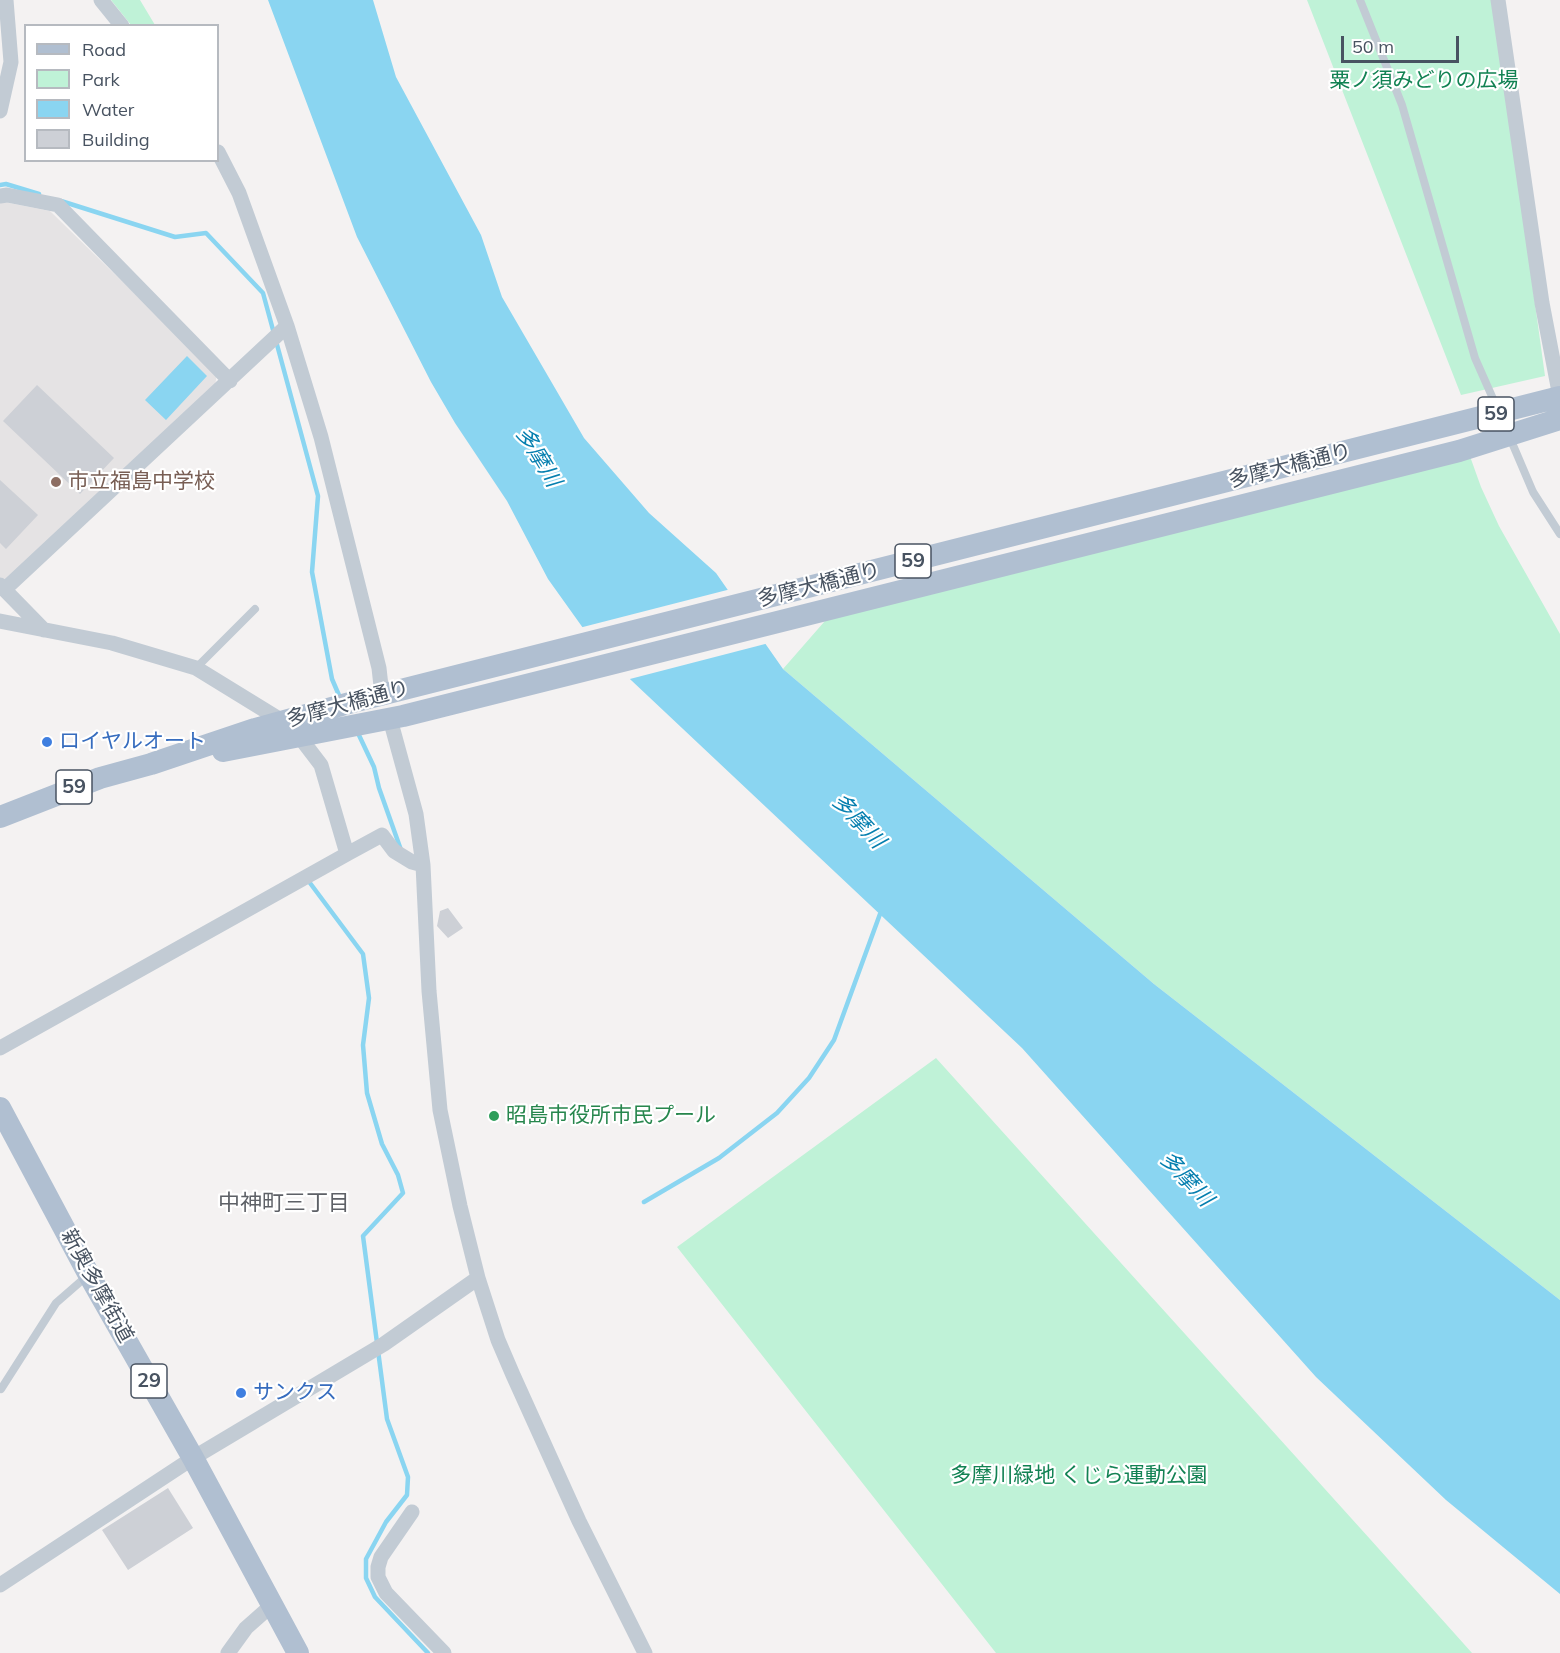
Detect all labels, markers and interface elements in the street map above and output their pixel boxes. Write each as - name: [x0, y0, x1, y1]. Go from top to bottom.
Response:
- legend: [24, 24, 219, 162]
- scale bar: [1344, 24, 1462, 62]
- text: 50 m: [1352, 35, 1394, 58]
- text: Road: [82, 38, 126, 61]
- text: Park: [82, 68, 120, 91]
- park label: 粟ノ須みどりの広場: [1330, 68, 1518, 94]
- text: Water: [82, 98, 134, 121]
- text: Building: [82, 128, 150, 151]
- road number: 59: [1478, 397, 1514, 431]
- water label: 多摩川: [510, 422, 566, 492]
- street label: 多摩大橋通り: [1226, 439, 1354, 493]
- place label: 市立福島中学校: [68, 469, 215, 495]
- marker: 市立福島中学校: [49, 475, 63, 489]
- road number: 59: [895, 544, 931, 578]
- street label: 多摩大橋通り: [755, 558, 883, 612]
- street label: 多摩大橋通り: [284, 676, 412, 732]
- place label: ロイヤルオート: [59, 729, 206, 755]
- marker: ロイヤルオート: [40, 735, 54, 749]
- road number: 59: [56, 770, 92, 804]
- water label: 多摩川: [826, 788, 890, 854]
- place label: 昭島市役所市民プール: [506, 1103, 716, 1129]
- marker: 昭島市役所市民プール: [487, 1109, 501, 1123]
- water label: 多摩川: [1154, 1146, 1218, 1212]
- district label: 中神町三丁目: [218, 1190, 350, 1216]
- street label: 新奥多摩街道: [55, 1225, 139, 1347]
- road number: 29: [131, 1364, 167, 1398]
- place label: サンクス: [253, 1380, 337, 1406]
- marker: サンクス: [234, 1386, 248, 1400]
- park label: 多摩川緑地 くじら運動公園: [950, 1463, 1208, 1489]

